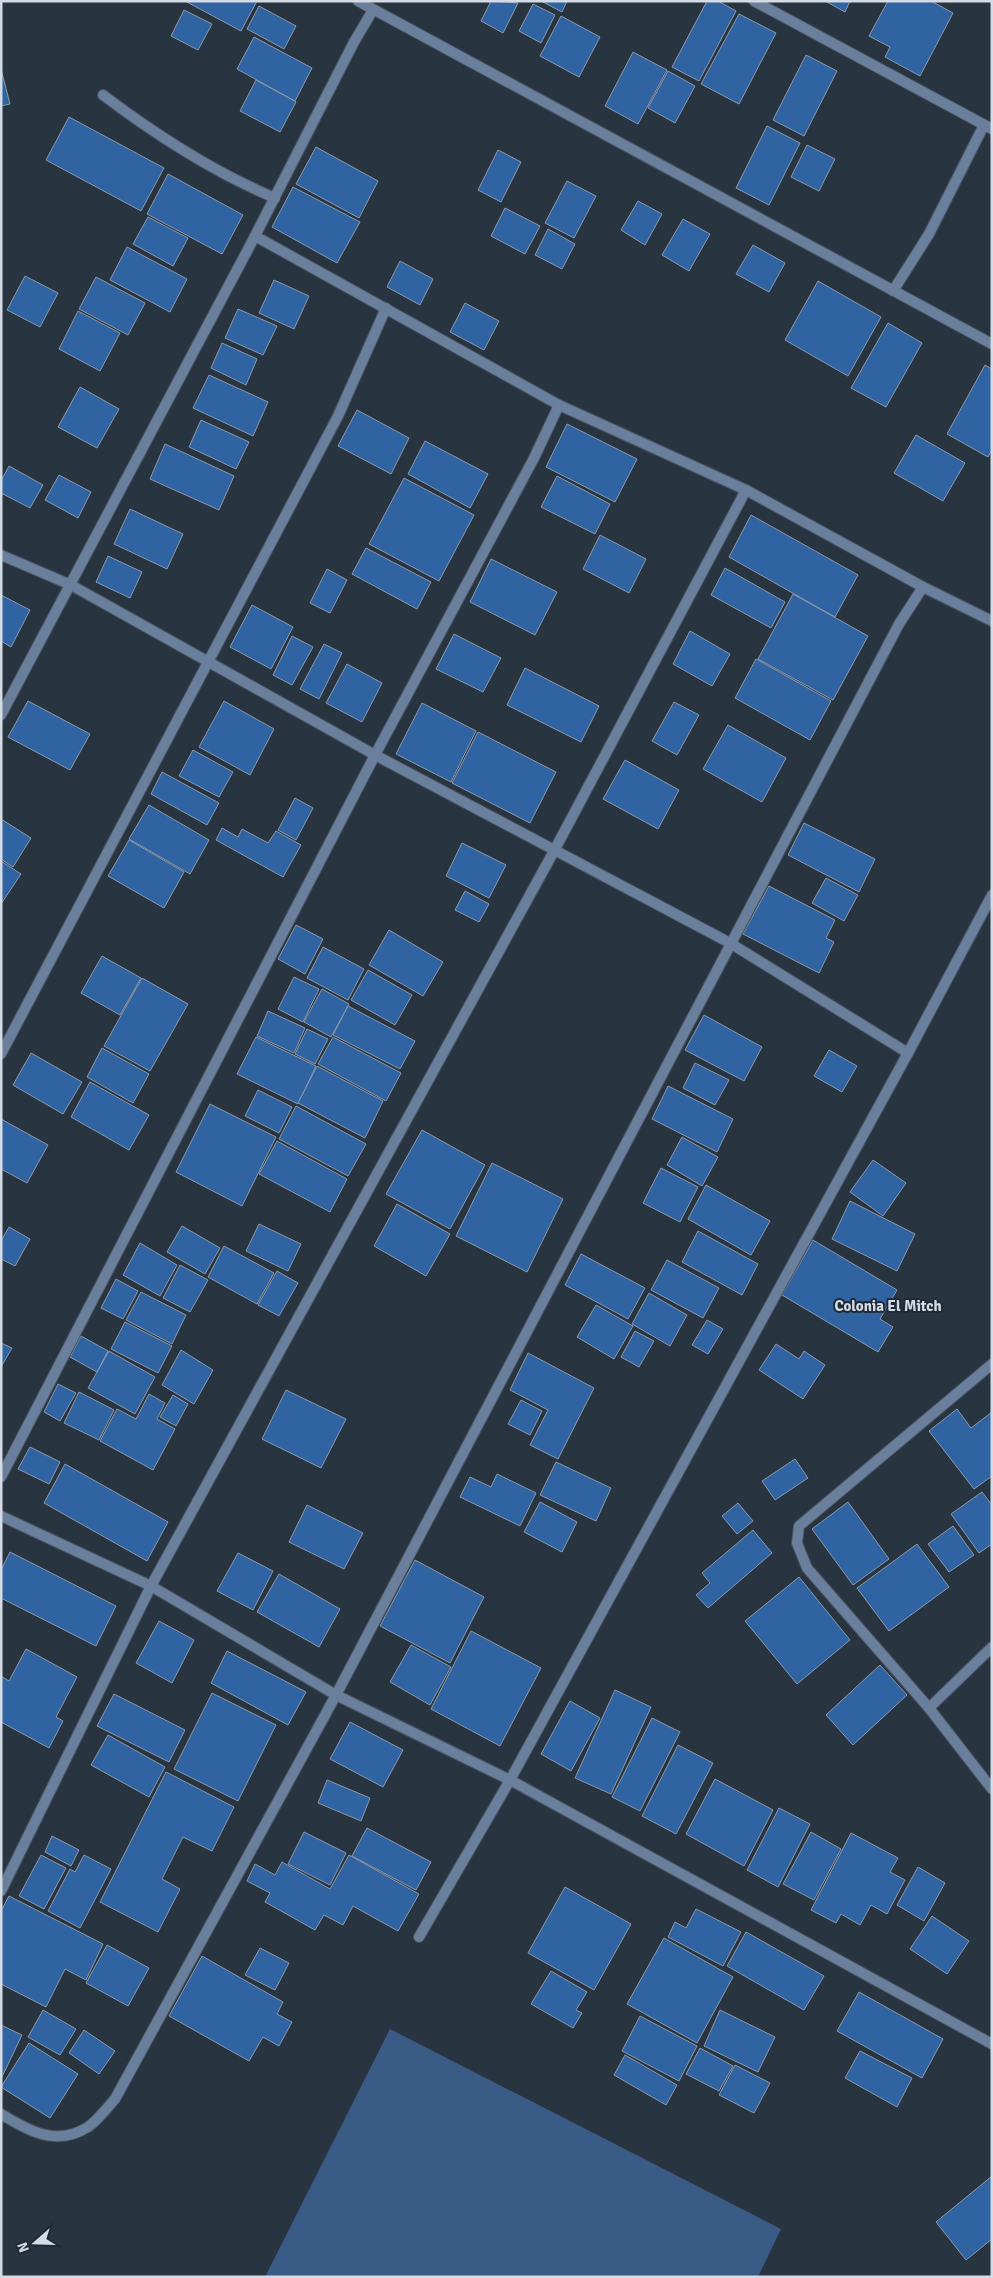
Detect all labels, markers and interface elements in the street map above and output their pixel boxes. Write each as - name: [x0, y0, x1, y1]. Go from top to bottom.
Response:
- district label: Colonia El Mitch: [834, 1297, 942, 1315]
- north arrow: [10, 2218, 60, 2268]
- text: N: [14, 2240, 33, 2255]

